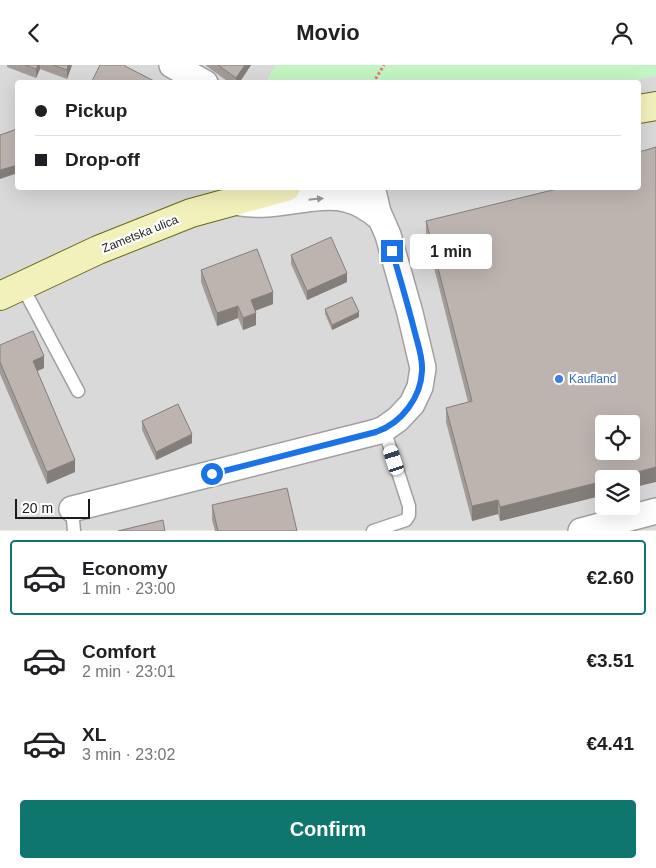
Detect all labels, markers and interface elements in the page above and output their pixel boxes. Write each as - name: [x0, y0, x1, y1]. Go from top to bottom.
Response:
- icon: back: [20, 19, 48, 47]
- icon: person: [608, 19, 636, 47]
- text: Movio: [296, 20, 360, 45]
- text: Pickup: [65, 100, 127, 121]
- text: Drop-off: [65, 149, 140, 170]
- one-way arrow: [309, 195, 325, 203]
- street label: Zametska ulica: [100, 212, 180, 256]
- callout: 1 min: [410, 233, 492, 269]
- route end: [381, 240, 403, 262]
- text: 1 min: [430, 243, 472, 260]
- place label: Kaufland: [569, 372, 616, 386]
- marker: Kaufland: [553, 373, 565, 385]
- map controls: [595, 415, 640, 515]
- button: locate: [595, 415, 640, 460]
- car: [382, 443, 405, 477]
- route start: [201, 463, 223, 485]
- button: layers: [595, 470, 640, 515]
- scale bar: [15, 495, 90, 519]
- text: 20 m: [22, 500, 53, 516]
- icon: car: [22, 555, 67, 600]
- text: Economy: [82, 558, 168, 579]
- text: €2.60: [586, 567, 634, 588]
- text: 1 min · 23:00: [82, 580, 175, 597]
- icon: car: [22, 638, 67, 683]
- text: Comfort: [82, 641, 156, 662]
- text: €3.51: [586, 650, 634, 671]
- text: 2 min · 23:01: [82, 663, 175, 680]
- icon: car: [22, 721, 67, 766]
- text: XL: [82, 724, 106, 745]
- text: €4.41: [586, 733, 634, 754]
- text: 3 min · 23:02: [82, 746, 175, 763]
- button: Confirm: [20, 800, 636, 858]

